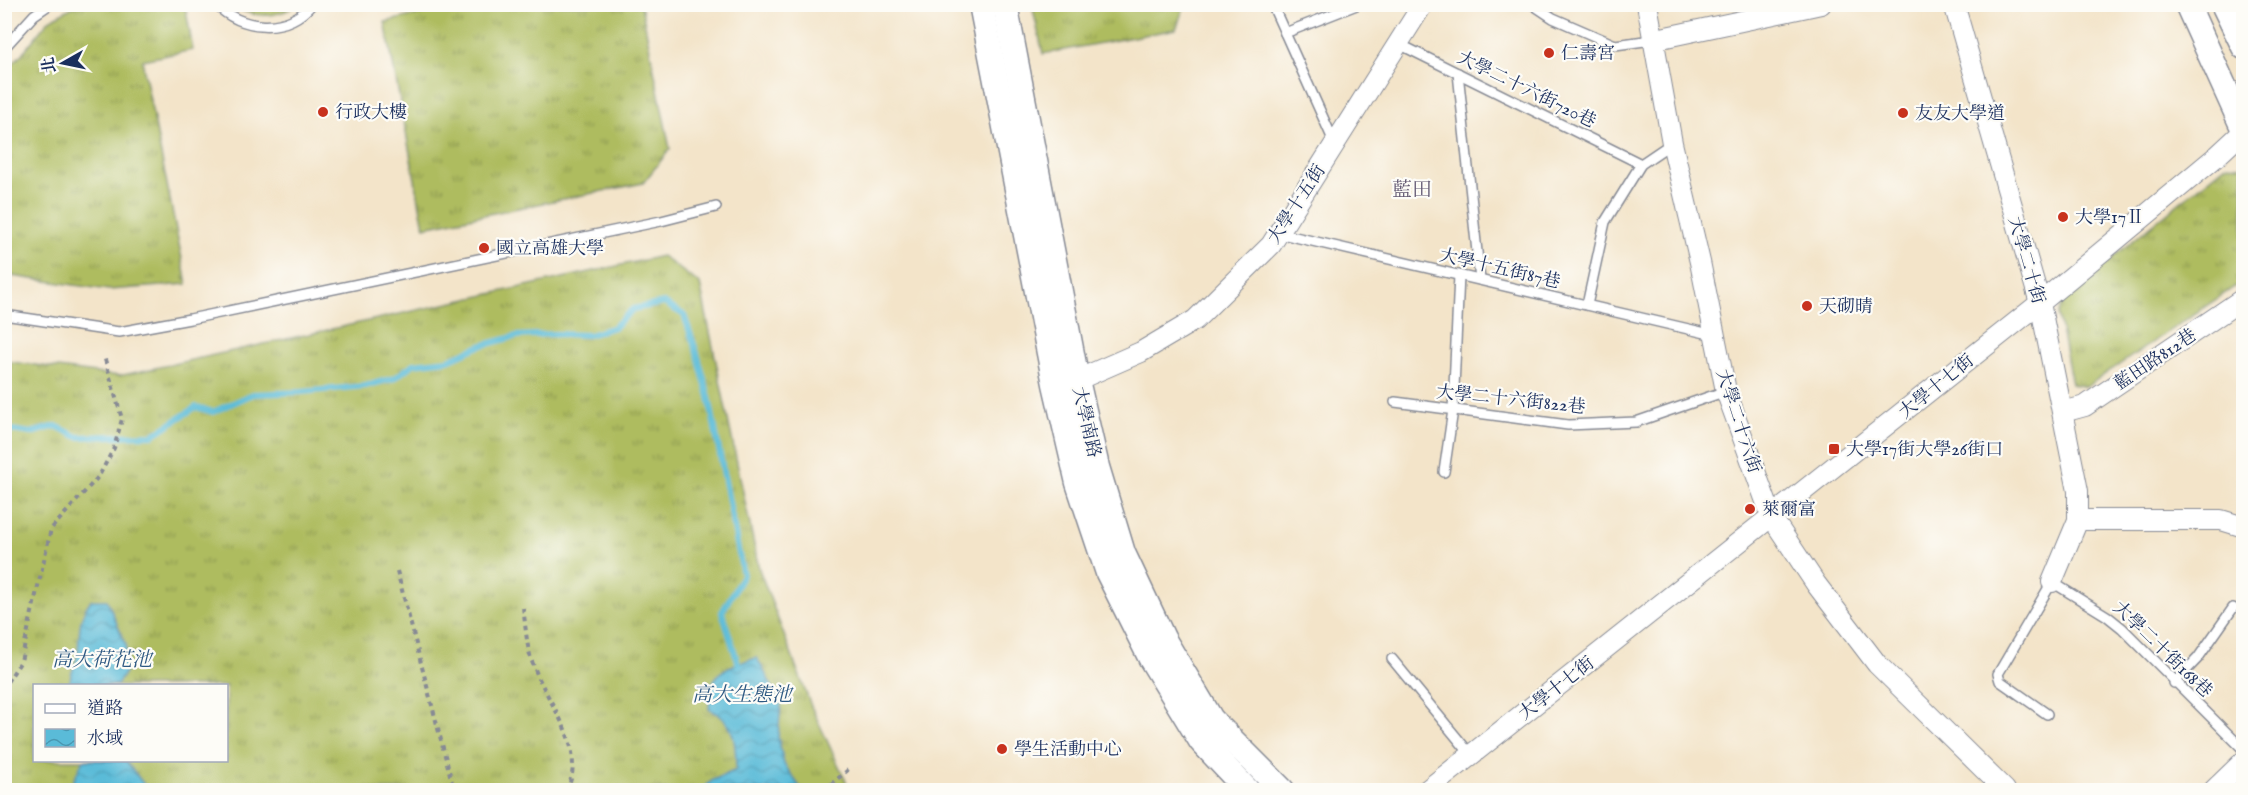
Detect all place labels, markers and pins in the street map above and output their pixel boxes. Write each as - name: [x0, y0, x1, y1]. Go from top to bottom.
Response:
- place label: 仁壽宮: [1561, 43, 1615, 66]
- marker: 仁壽宮: [1542, 46, 1556, 60]
- place label: 行政大樓: [335, 102, 407, 125]
- place label: 友友大學道: [1915, 103, 2005, 126]
- marker: 行政大樓: [316, 105, 330, 119]
- marker: 友友大學道: [1896, 106, 1910, 120]
- place label: 大學17Ⅱ: [2075, 207, 2144, 230]
- marker: 大學17Ⅱ: [2056, 210, 2070, 224]
- place label: 國立高雄大學: [496, 238, 604, 261]
- marker: 國立高雄大學: [477, 241, 491, 255]
- place label: 天砌晴: [1819, 296, 1873, 319]
- marker: 天砌晴: [1800, 299, 1814, 313]
- place label: 大學17街大學26街口: [1846, 439, 2003, 462]
- marker: 大學17街大學26街口: [1827, 442, 1841, 456]
- place label: 萊爾富: [1762, 499, 1816, 522]
- marker: 萊爾富: [1743, 502, 1757, 516]
- place label: 學生活動中心: [1014, 739, 1122, 762]
- marker: 學生活動中心: [995, 742, 1009, 756]

